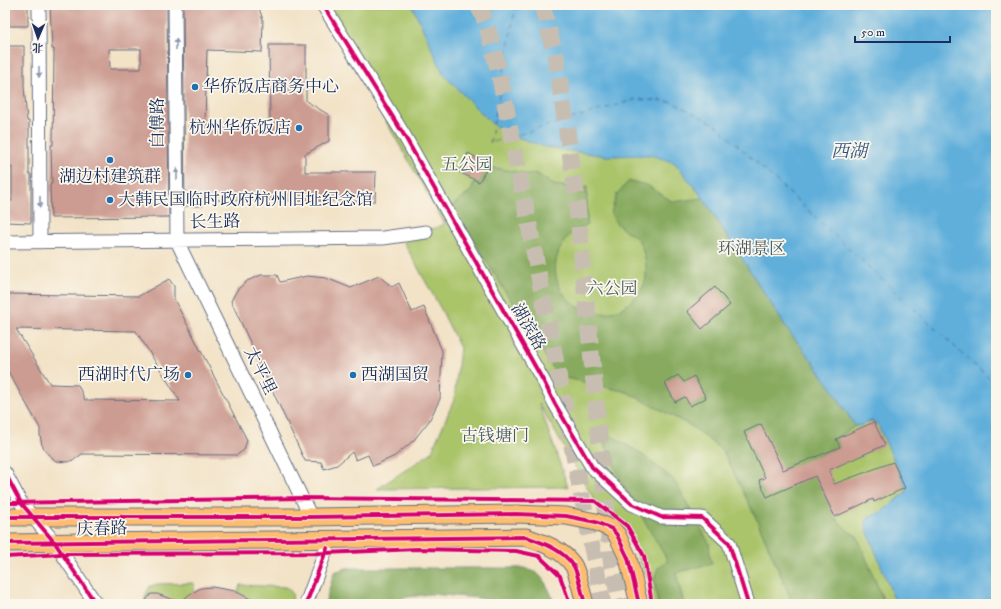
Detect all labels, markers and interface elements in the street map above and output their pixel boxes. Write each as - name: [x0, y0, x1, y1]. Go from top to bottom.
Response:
- north arrow: [18, 18, 58, 58]
- scale bar: [855, 18, 950, 44]
- text: 50 m: [861, 25, 885, 40]
- one-way arrow: [173, 37, 179, 50]
- text: 北: [32, 40, 43, 54]
- one-way arrow: [36, 66, 42, 79]
- place label: 华侨饭店商务中心: [203, 76, 339, 98]
- marker: 华侨饭店商务中心: [190, 82, 200, 92]
- street label: 白傅路: [147, 98, 169, 149]
- place label: 杭州华侨饭店: [189, 117, 291, 139]
- marker: 杭州华侨饭店: [294, 123, 304, 133]
- water label: 西湖: [831, 141, 870, 163]
- park label: 五公园: [442, 154, 493, 176]
- marker: 湖边村建筑群: [105, 155, 115, 165]
- place label: 湖边村建筑群: [59, 166, 161, 188]
- one-way arrow: [174, 167, 180, 180]
- place label: 大韩民国临时政府杭州旧址纪念馆: [118, 189, 373, 211]
- marker: 大韩民国临时政府杭州旧址纪念馆: [105, 195, 115, 205]
- one-way arrow: [37, 196, 43, 209]
- street label: 长生路: [189, 211, 241, 233]
- park label: 环湖景区: [718, 238, 786, 260]
- park label: 六公园: [587, 278, 638, 300]
- street label: 湖滨路: [506, 299, 550, 355]
- street label: 太平里: [239, 343, 281, 399]
- place label: 西湖时代广场: [78, 364, 180, 386]
- place label: 西湖国贸: [361, 364, 429, 386]
- marker: 西湖时代广场: [183, 370, 193, 380]
- marker: 西湖国贸: [348, 370, 358, 380]
- park label: 古钱塘门: [461, 425, 529, 447]
- street label: 庆春路: [76, 518, 128, 540]

